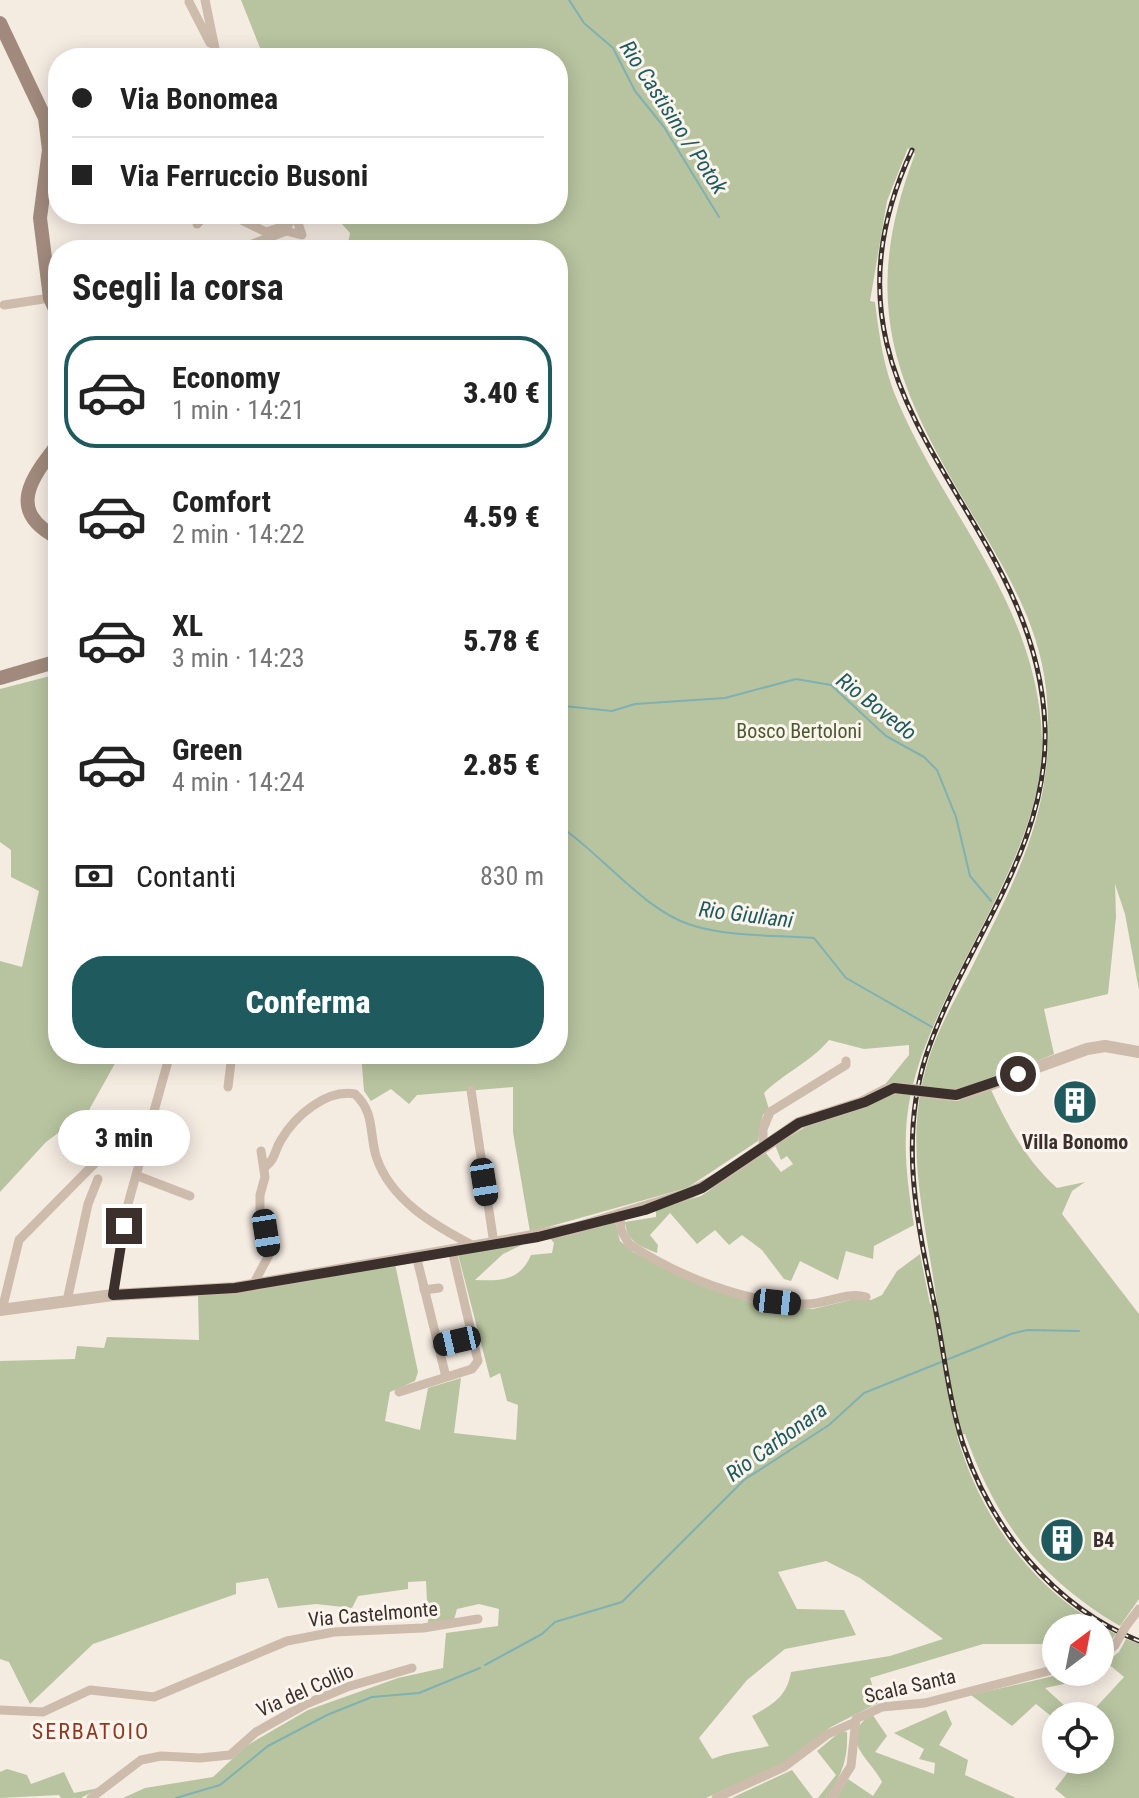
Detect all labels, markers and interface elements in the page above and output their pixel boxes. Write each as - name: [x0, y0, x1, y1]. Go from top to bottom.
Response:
- water label: Rio Castisino / Potok: [615, 36, 733, 199]
- text: Via Bonomea: [120, 81, 278, 116]
- text: Via Ferruccio Busoni: [120, 158, 368, 193]
- text: Scegli la corsa: [72, 267, 284, 309]
- icon: car: [76, 356, 148, 428]
- text: Economy: [172, 360, 280, 395]
- text: 3.40 €: [463, 375, 540, 410]
- text: 1 min · 14:21: [172, 395, 305, 425]
- icon: car: [76, 480, 148, 552]
- text: Comfort: [172, 484, 271, 519]
- text: 4.59 €: [463, 499, 540, 534]
- text: 2 min · 14:22: [172, 519, 305, 549]
- icon: car: [76, 604, 148, 676]
- text: XL: [172, 608, 203, 643]
- text: 5.78 €: [463, 623, 540, 658]
- text: 3 min · 14:23: [172, 643, 305, 673]
- water label: Rio Bovedo: [832, 667, 922, 745]
- park label: Bosco Bertoloni: [736, 719, 862, 743]
- icon: car: [76, 728, 148, 800]
- text: Green: [172, 732, 243, 767]
- text: 2.85 €: [463, 747, 540, 782]
- text: 4 min · 14:24: [172, 767, 305, 797]
- icon: cash: [72, 854, 116, 898]
- text: Contanti: [136, 859, 236, 894]
- text: 830 m: [480, 861, 544, 891]
- water label: Rio Giuliani: [697, 896, 795, 933]
- button: Conferma: [72, 956, 544, 1048]
- route start: [1000, 1056, 1036, 1092]
- building icon: Villa Bonomo: [1051, 1078, 1099, 1126]
- callout: 3 min: [58, 1110, 190, 1166]
- text: 3 min: [95, 1123, 153, 1153]
- place label: Villa Bonomo: [1022, 1130, 1128, 1154]
- car: [468, 1156, 500, 1208]
- car: [250, 1207, 282, 1259]
- route end: [106, 1208, 142, 1244]
- car: [752, 1288, 802, 1316]
- car: [431, 1324, 483, 1358]
- water label: Rio Carbonara: [721, 1396, 832, 1486]
- building icon: B4: [1038, 1516, 1086, 1564]
- place label: B4: [1093, 1528, 1114, 1552]
- street label: Via Castelmonte: [307, 1596, 439, 1632]
- north arrow: [1042, 1614, 1114, 1686]
- map controls: [1042, 1614, 1114, 1774]
- street label: Via del Collio: [253, 1658, 357, 1722]
- street label: Scala Santa: [862, 1664, 958, 1708]
- button: locate: [1042, 1702, 1114, 1774]
- district label: SERBATOIO: [32, 1719, 150, 1744]

